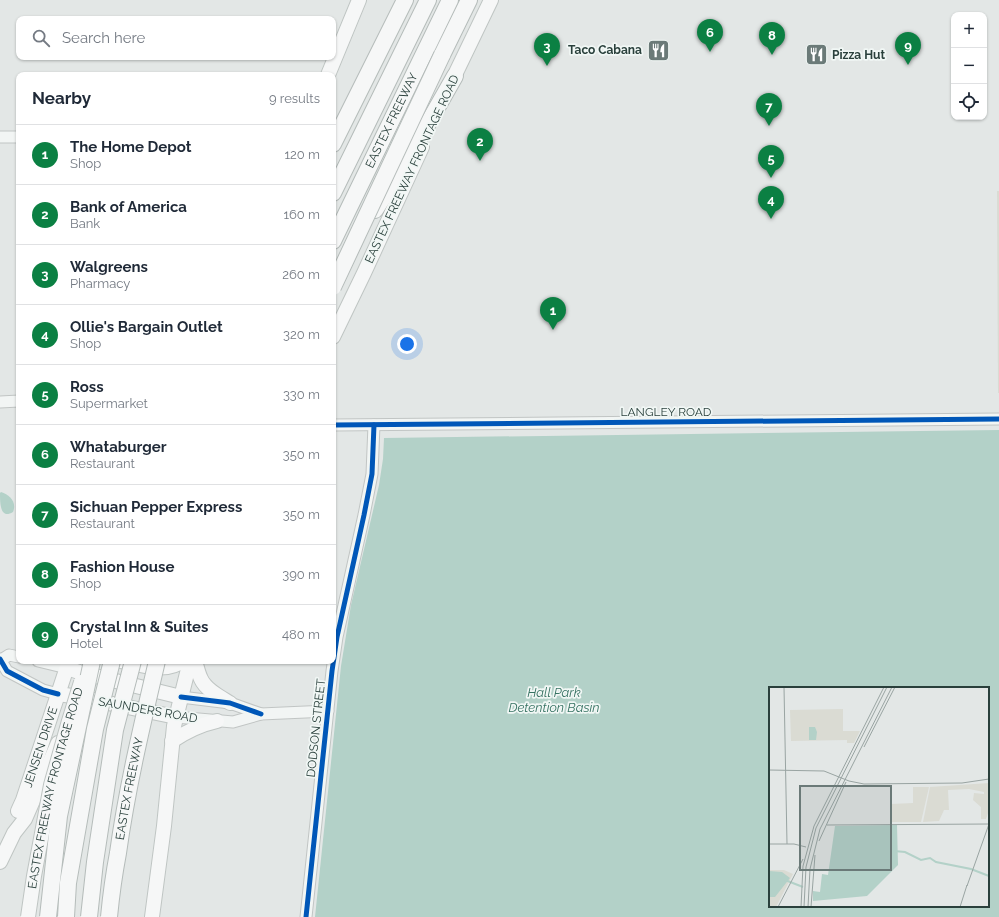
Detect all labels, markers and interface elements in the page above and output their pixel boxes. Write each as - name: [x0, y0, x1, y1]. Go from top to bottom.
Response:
- map controls: [951, 12, 987, 120]
- button: +: [951, 12, 987, 48]
- search box: [16, 16, 336, 60]
- pin: 6: [697, 19, 723, 52]
- pin: 8: [759, 22, 785, 55]
- icon: search: [30, 27, 52, 49]
- text: Search here: [62, 29, 145, 47]
- pin: 9: [895, 32, 921, 65]
- pin: 3: [534, 33, 560, 66]
- restaurant icon: Taco Cabana: [645, 37, 671, 63]
- restaurant icon: Pizza Hut: [803, 42, 829, 68]
- place label: Taco Cabana: [568, 43, 642, 57]
- place label: Pizza Hut: [832, 48, 885, 62]
- button: −: [951, 48, 987, 84]
- street label: EASTEX FREEWAY: [362, 70, 421, 170]
- street label: EASTEX FREEWAY FRONTAGE ROAD: [362, 72, 462, 265]
- button: locate: [951, 84, 987, 120]
- text: Nearby: [32, 88, 91, 108]
- text: 9 results: [269, 91, 320, 106]
- pin: 7: [756, 93, 782, 126]
- pin: 2: [467, 128, 493, 161]
- text: The Home Depot: [70, 138, 192, 156]
- pin: 5: [758, 145, 784, 178]
- text: 1: [42, 147, 48, 162]
- text: 120 m: [284, 147, 320, 162]
- text: Shop: [70, 156, 101, 171]
- pin: 4: [758, 186, 784, 219]
- text: Bank of America: [70, 198, 187, 216]
- text: 2: [41, 207, 49, 222]
- text: 160 m: [283, 207, 320, 222]
- text: Bank: [70, 216, 100, 231]
- text: Walgreens: [70, 258, 148, 276]
- text: 3: [41, 267, 49, 282]
- text: 260 m: [282, 267, 320, 282]
- text: Pharmacy: [70, 276, 130, 291]
- pin: 1: [540, 297, 566, 330]
- text: Ollie's Bargain Outlet: [70, 318, 223, 336]
- text: 4: [41, 327, 49, 342]
- text: 320 m: [283, 327, 320, 342]
- your location: [397, 334, 417, 354]
- text: Shop: [70, 336, 101, 351]
- text: Ross: [70, 378, 104, 396]
- text: 5: [41, 387, 49, 402]
- text: 330 m: [283, 387, 320, 402]
- text: Supermarket: [70, 396, 148, 411]
- street label: LANGLEY ROAD: [621, 405, 712, 419]
- text: Whataburger: [70, 438, 167, 456]
- text: 6: [41, 447, 49, 462]
- text: 350 m: [283, 447, 320, 462]
- text: Restaurant: [70, 456, 135, 471]
- text: Sichuan Pepper Express: [70, 498, 242, 516]
- text: 7: [41, 507, 49, 522]
- text: 350 m: [283, 507, 320, 522]
- text: Restaurant: [70, 516, 135, 531]
- text: Fashion House: [70, 558, 174, 576]
- text: 8: [41, 567, 49, 582]
- text: 390 m: [282, 567, 320, 582]
- text: Shop: [70, 576, 101, 591]
- text: Crystal Inn & Suites: [70, 618, 208, 636]
- text: 9: [41, 627, 49, 642]
- text: 480 m: [282, 627, 320, 642]
- text: Hotel: [70, 636, 103, 651]
- street label: DODSON STREET: [304, 677, 328, 778]
- street label: EASTEX FREEWAY FRONTAGE ROAD: [25, 685, 86, 890]
- water label: Hall Park Detention Basin: [508, 685, 600, 715]
- inset map: [769, 687, 989, 907]
- street label: SAUNDERS ROAD: [97, 694, 199, 726]
- street label: JENSEN DRIVE: [21, 705, 60, 789]
- street label: EASTEX FREEWAY: [113, 736, 146, 841]

